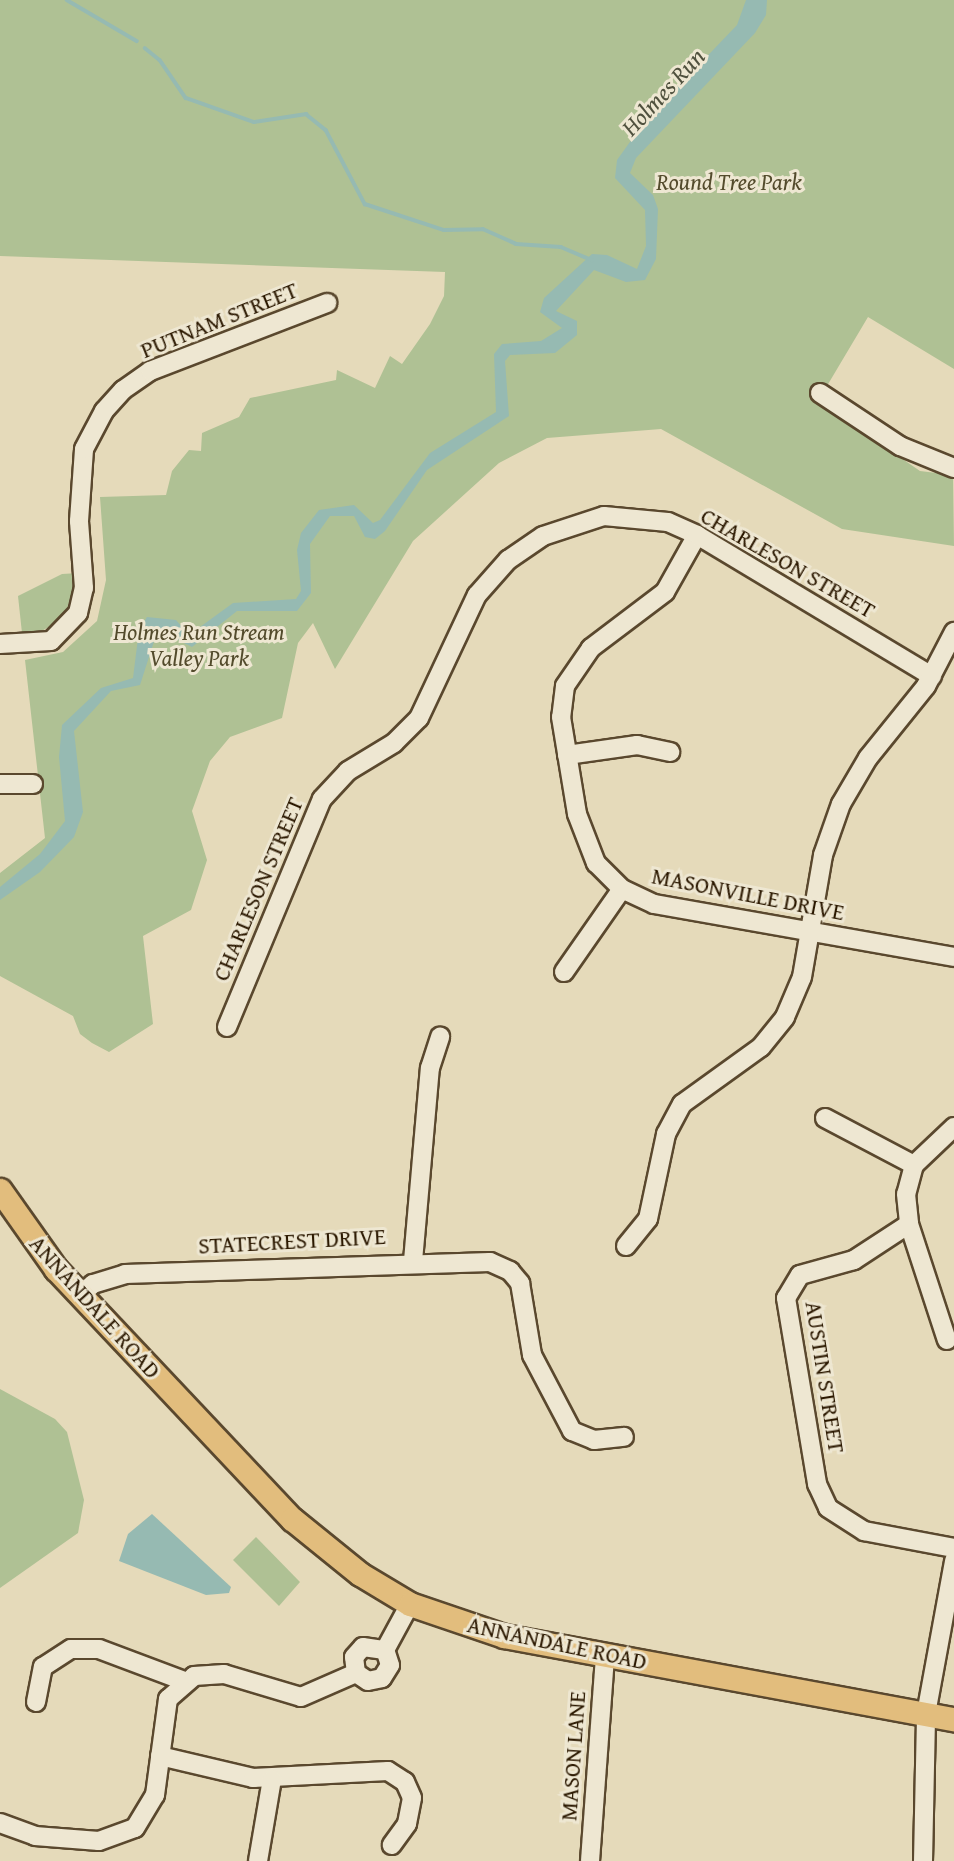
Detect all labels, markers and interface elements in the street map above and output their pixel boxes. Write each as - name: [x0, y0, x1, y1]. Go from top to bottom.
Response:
- water label: Holmes Run: [615, 42, 711, 142]
- park label: Round Tree Park: [656, 168, 802, 196]
- street label: PUTNAM STREET: [136, 276, 302, 364]
- street label: CHARLESON STREET: [696, 502, 880, 624]
- park label: Holmes Run Stream Valley Park: [113, 618, 285, 672]
- street label: CHARLESON STREET: [207, 793, 309, 985]
- street label: MASONVILLE DRIVE: [650, 862, 846, 926]
- street label: STATECREST DRIVE: [198, 1222, 386, 1260]
- street label: ANNANDALE ROAD: [24, 1230, 166, 1384]
- street label: AUSTIN STREET: [799, 1299, 851, 1455]
- street label: ANNANDALE ROAD: [465, 1611, 649, 1675]
- street label: MASON LANE: [555, 1690, 591, 1822]

